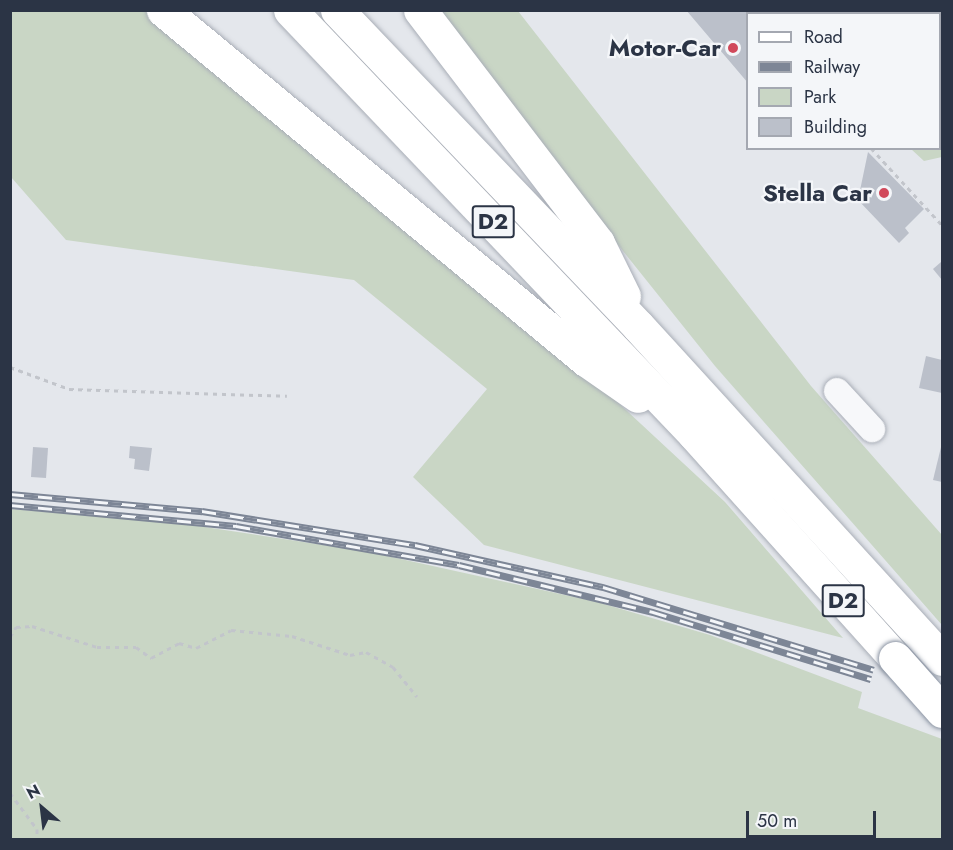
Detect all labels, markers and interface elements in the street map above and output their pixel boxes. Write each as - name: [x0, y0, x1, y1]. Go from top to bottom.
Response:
- legend: [746, 12, 941, 150]
- text: Road: [804, 24, 843, 50]
- place label: Motor-Car: [609, 34, 721, 62]
- marker: Motor-Car: [726, 41, 740, 55]
- text: Railway: [804, 54, 860, 80]
- text: Park: [804, 84, 836, 110]
- text: Building: [804, 114, 867, 140]
- place label: Stella Car: [763, 179, 872, 207]
- marker: Stella Car: [877, 186, 891, 200]
- road number: D2: [470, 203, 516, 241]
- road number: D2: [820, 582, 866, 620]
- north arrow: [12, 778, 72, 838]
- text: N: [22, 779, 44, 805]
- scale bar: [749, 799, 880, 837]
- text: 50 m: [757, 808, 797, 834]

